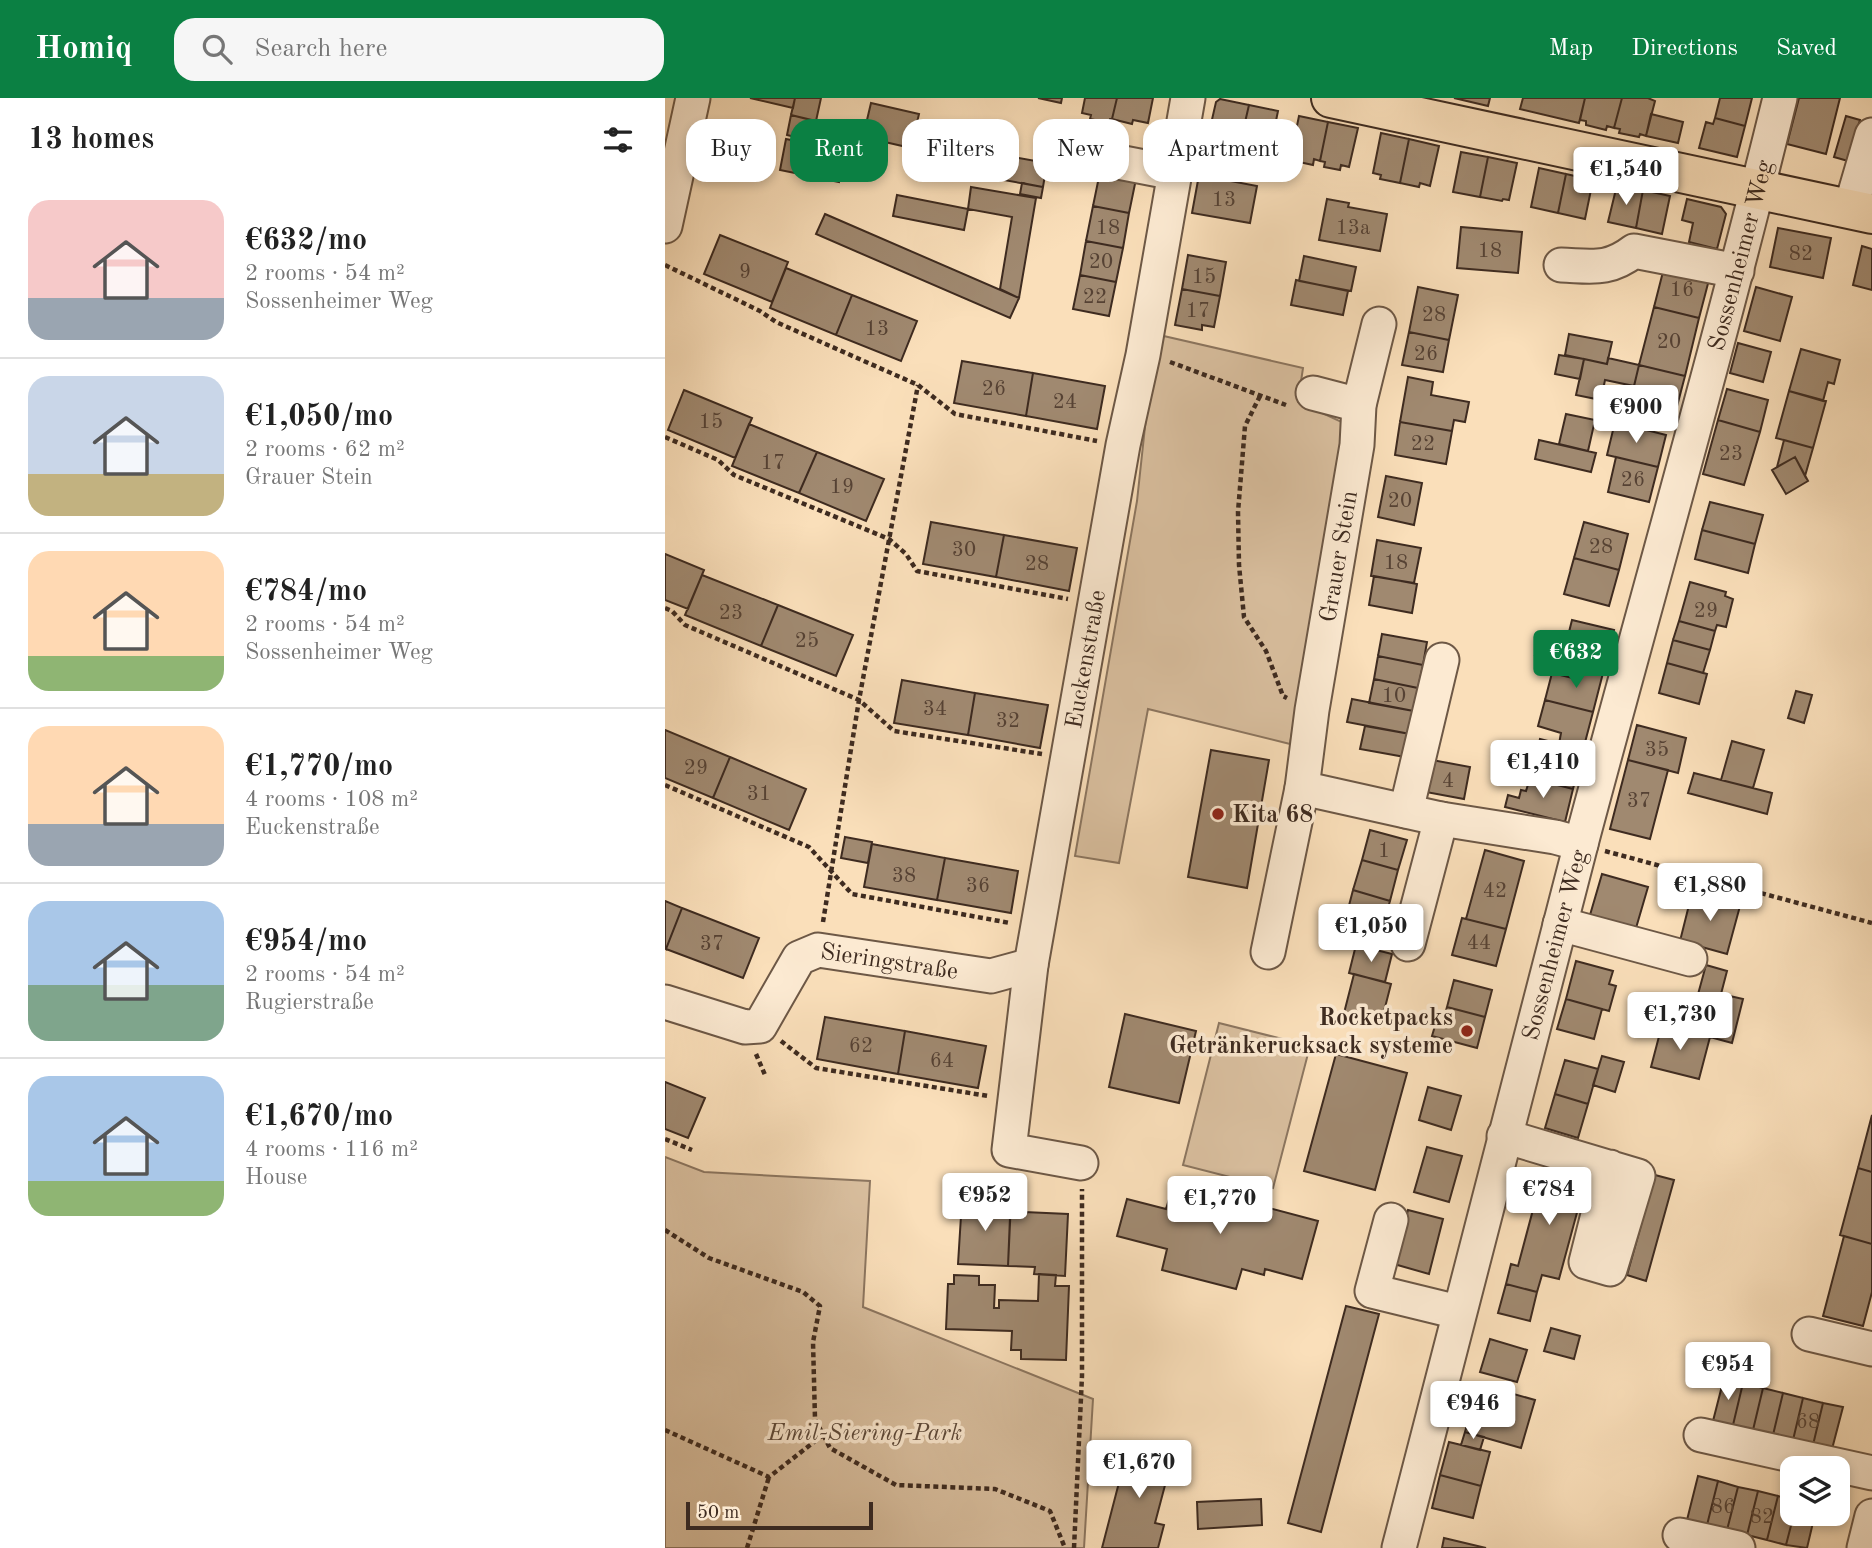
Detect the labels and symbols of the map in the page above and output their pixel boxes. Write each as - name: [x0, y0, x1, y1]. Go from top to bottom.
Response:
- pin: €1,540: [1569, 148, 1683, 207]
- street label: Sossenheimer Weg: [1705, 158, 1778, 354]
- house number: 13: [1212, 190, 1236, 211]
- house number: 18: [1096, 218, 1120, 239]
- house number: 13a: [1336, 218, 1370, 239]
- house number: 18: [1478, 241, 1502, 262]
- house number: 82: [1789, 244, 1813, 265]
- house number: 20: [1089, 252, 1113, 273]
- house number: 9: [739, 262, 751, 283]
- house number: 15: [1192, 267, 1216, 288]
- house number: 16: [1670, 280, 1694, 301]
- house number: 22: [1083, 287, 1107, 308]
- house number: 17: [1186, 301, 1210, 322]
- house number: 28: [1422, 305, 1446, 326]
- house number: 13: [865, 319, 889, 340]
- house number: 20: [1657, 332, 1681, 353]
- house number: 26: [1414, 344, 1438, 365]
- house number: 26: [982, 379, 1006, 400]
- pin: €900: [1595, 386, 1677, 445]
- house number: 24: [1053, 392, 1077, 413]
- house number: 15: [699, 412, 723, 433]
- house number: 22: [1411, 434, 1435, 455]
- house number: 23: [1719, 444, 1743, 465]
- house number: 17: [761, 453, 785, 474]
- house number: 26: [1621, 470, 1645, 491]
- house number: 19: [830, 477, 854, 498]
- street label: Grauer Stein: [1317, 489, 1363, 624]
- house number: 20: [1388, 491, 1412, 512]
- house number: 28: [1589, 537, 1613, 558]
- house number: 30: [952, 540, 976, 561]
- house number: 18: [1384, 553, 1408, 574]
- house number: 28: [1025, 554, 1049, 575]
- street label: Euckenstraße: [1063, 588, 1111, 731]
- house number: 29: [1694, 601, 1718, 622]
- house number: 23: [719, 603, 743, 624]
- pin: €632: [1535, 630, 1617, 690]
- house number: 25: [795, 631, 819, 652]
- house number: 10: [1382, 686, 1406, 707]
- house number: 34: [923, 699, 947, 720]
- house number: 32: [996, 711, 1020, 732]
- pin: €1,410: [1486, 740, 1600, 800]
- house number: 35: [1645, 740, 1669, 761]
- house number: 29: [684, 758, 708, 779]
- house number: 4: [1442, 771, 1454, 792]
- house number: 31: [747, 784, 771, 805]
- house number: 37: [1627, 791, 1651, 812]
- place label: Kita 68: [1232, 804, 1313, 828]
- marker: Kita 68: [1210, 806, 1226, 822]
- house number: 1: [1378, 841, 1390, 862]
- street label: Sossenheimer Weg: [1520, 847, 1593, 1043]
- pin: €1,880: [1653, 864, 1767, 923]
- house number: 38: [892, 866, 916, 887]
- house number: 36: [966, 876, 990, 897]
- house number: 42: [1483, 881, 1507, 902]
- pin: €1,050: [1314, 904, 1428, 964]
- house number: 44: [1467, 933, 1491, 954]
- house number: 37: [700, 934, 724, 955]
- street label: Sieringstraße: [819, 941, 960, 985]
- pin: €1,730: [1623, 992, 1737, 1052]
- place label: Rocketpacks Getränkerucksack systeme: [1169, 1007, 1453, 1059]
- marker: Rocketpacks Getränkerucksack systeme: [1459, 1023, 1475, 1039]
- house number: 62: [849, 1036, 873, 1057]
- house number: 64: [930, 1051, 954, 1072]
- pin: €784: [1508, 1168, 1590, 1227]
- pin: €952: [944, 1174, 1026, 1233]
- pin: €1,770: [1163, 1176, 1277, 1236]
- pin: €954: [1687, 1342, 1769, 1402]
- pin: €946: [1432, 1382, 1514, 1441]
- house number: 68: [1796, 1412, 1820, 1433]
- park label: Emil-Siering-Park: [767, 1422, 962, 1446]
- pin: €1,670: [1082, 1440, 1196, 1500]
- house number: 86: [1711, 1497, 1735, 1518]
- scale bar: [686, 1499, 873, 1531]
- house number: 82: [1750, 1507, 1774, 1528]

